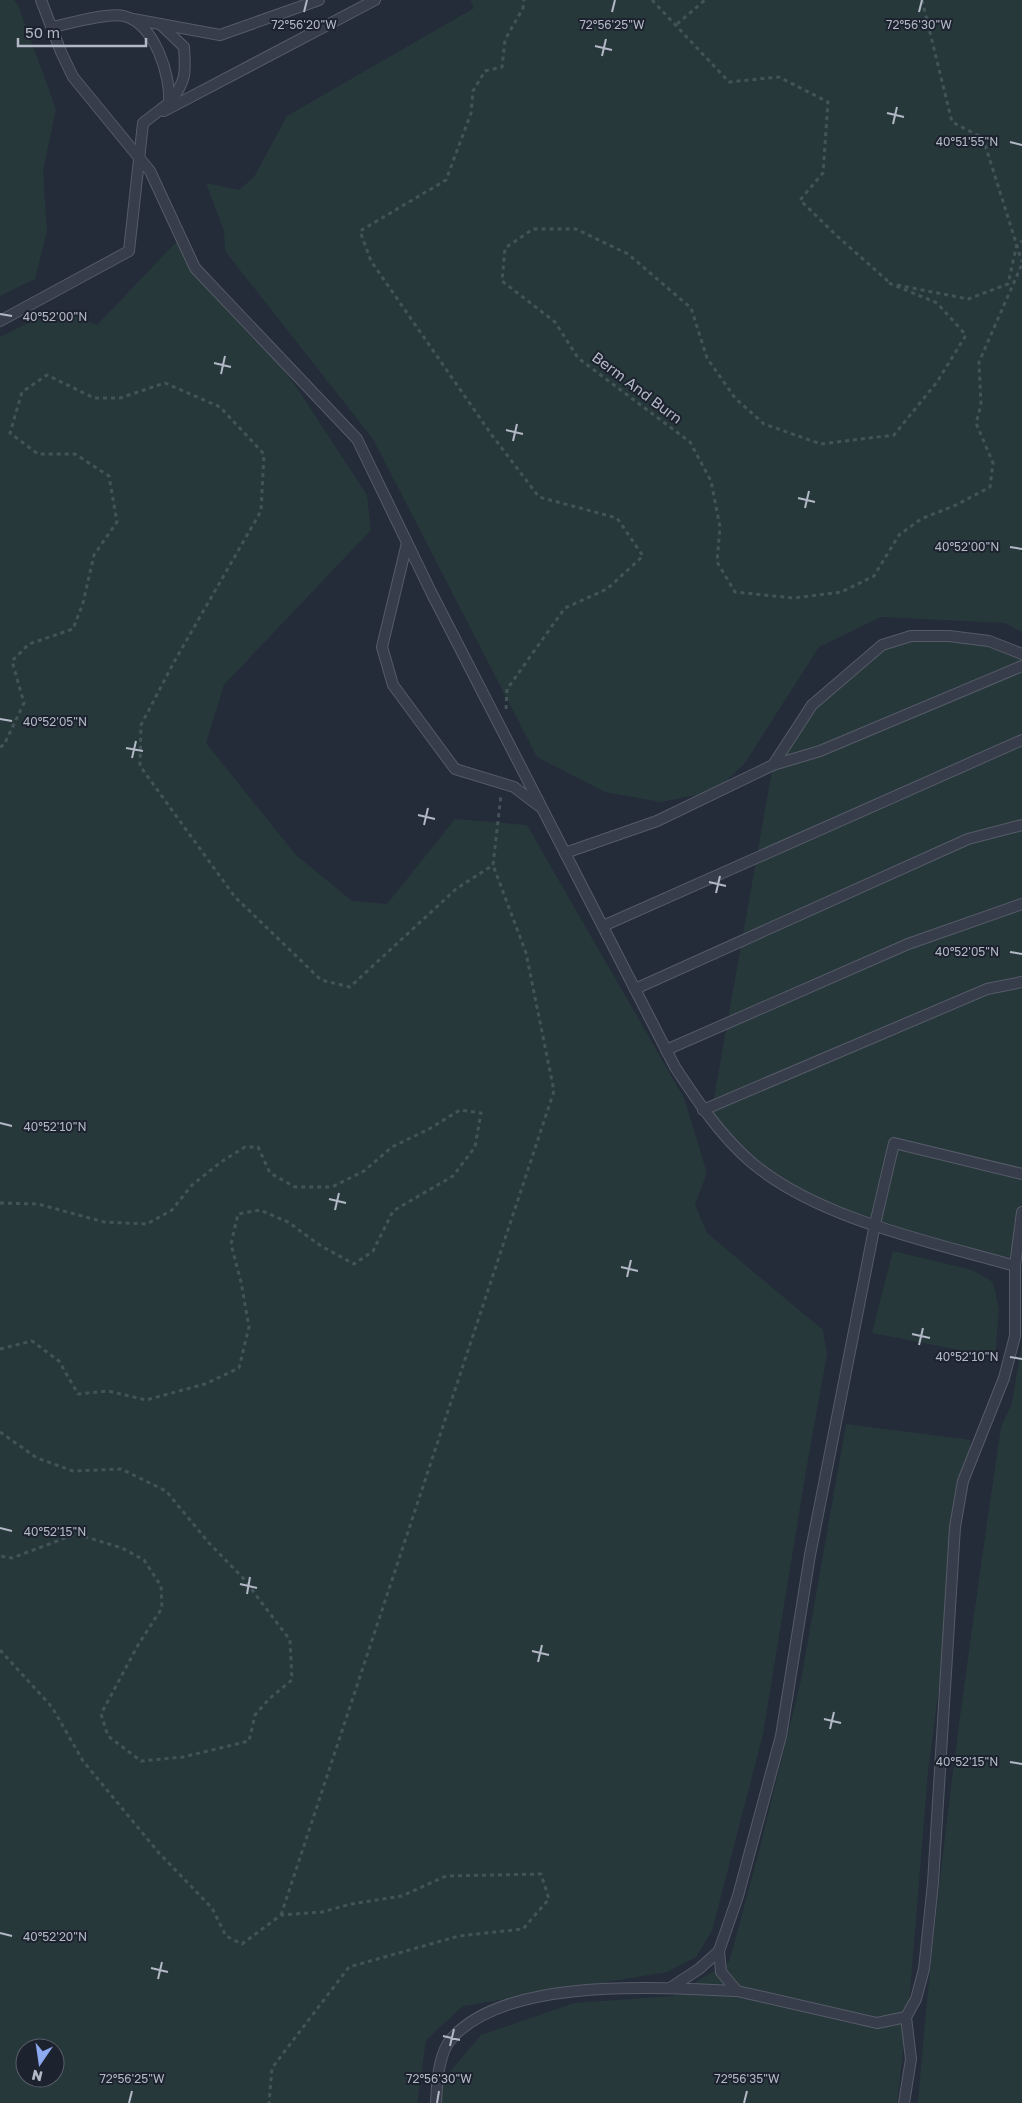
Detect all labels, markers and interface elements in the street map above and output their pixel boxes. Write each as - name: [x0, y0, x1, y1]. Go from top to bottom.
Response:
- scale bar: [18, 15, 145, 47]
- text: 72°56'20"W: [271, 17, 337, 32]
- text: 72°56'25"W: [579, 17, 645, 32]
- text: 72°56'30"W: [886, 17, 952, 32]
- text: 50 m: [25, 23, 60, 41]
- text: 40°51'55"N: [936, 134, 998, 149]
- text: 40°52'00"N: [23, 309, 87, 324]
- street label: Berm And Burn: [589, 347, 686, 427]
- text: 40°52'00"N: [935, 539, 999, 554]
- text: 40°52'05"N: [23, 714, 87, 729]
- text: 40°52'05"N: [935, 944, 999, 959]
- text: 40°52'10"N: [23, 1119, 87, 1134]
- text: 40°52'10"N: [935, 1349, 999, 1364]
- text: 40°52'15"N: [24, 1524, 86, 1539]
- text: 40°52'15"N: [936, 1754, 998, 1769]
- text: 40°52'20"N: [23, 1929, 87, 1944]
- north arrow: [15, 2038, 65, 2088]
- text: N: [30, 2067, 44, 2086]
- text: 72°56'25"W: [99, 2071, 165, 2086]
- text: 72°56'30"W: [406, 2071, 472, 2086]
- text: 72°56'35"W: [714, 2071, 780, 2086]

